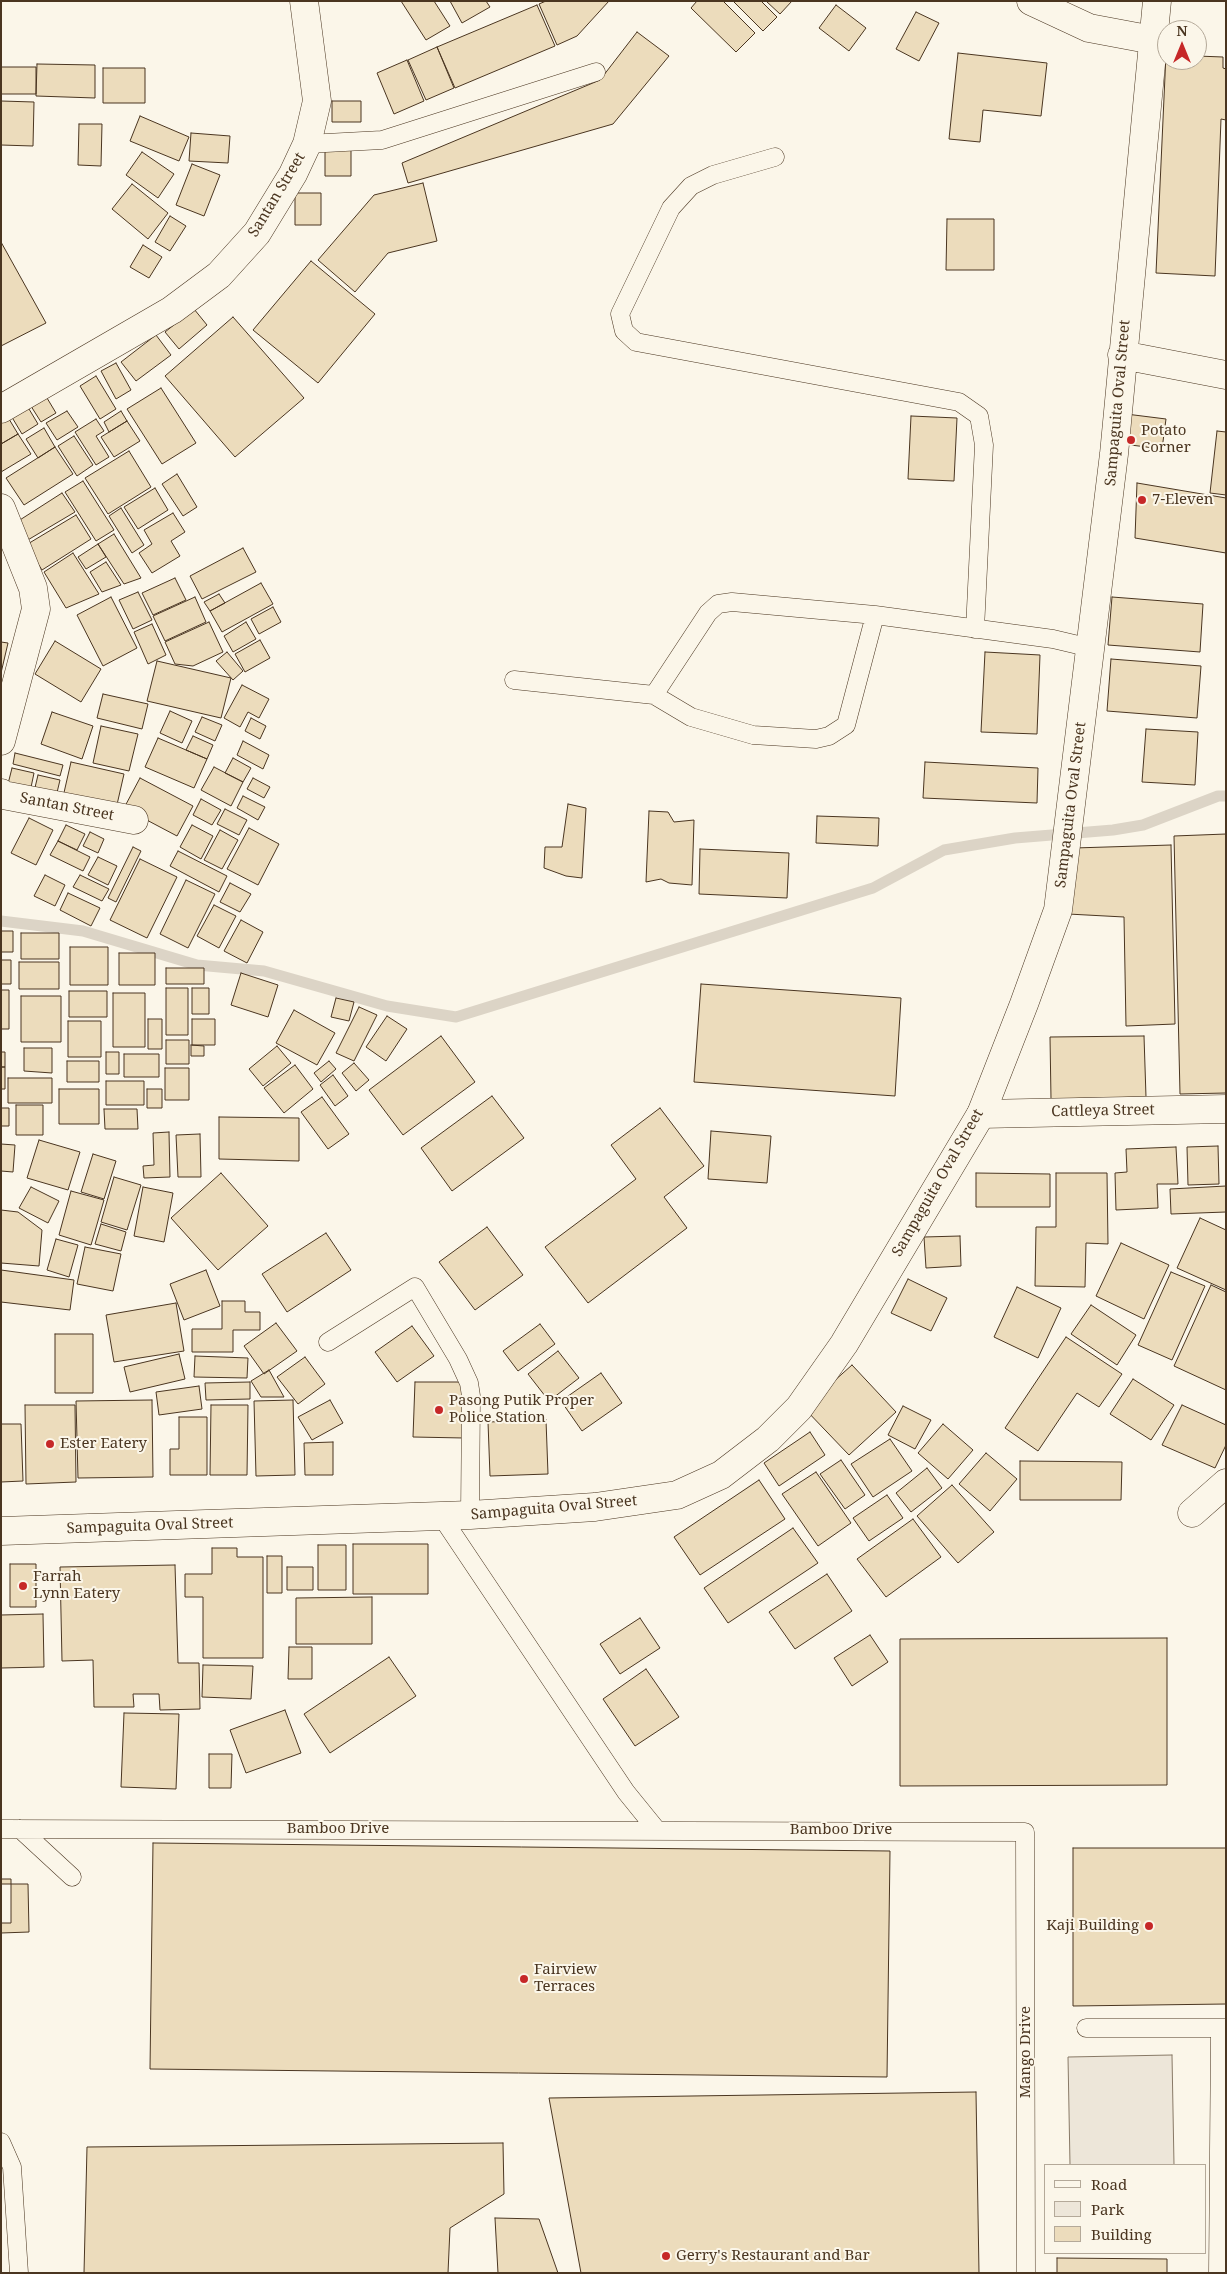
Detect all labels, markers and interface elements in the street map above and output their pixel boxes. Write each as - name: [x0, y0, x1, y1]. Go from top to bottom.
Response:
- north arrow: [1157, 20, 1207, 70]
- text: N: [1176, 21, 1188, 40]
- street label: Santan Street: [245, 149, 309, 241]
- street label: Sampaguita Oval Street: [1102, 319, 1134, 487]
- place label: Potato Corner: [1141, 422, 1191, 457]
- marker: Potato Corner: [1125, 434, 1137, 446]
- place label: 7-Eleven: [1152, 491, 1213, 509]
- marker: 7-Eleven: [1136, 494, 1148, 506]
- street label: Sampaguita Oval Street: [1052, 721, 1090, 889]
- street label: Santan Street: [18, 789, 116, 825]
- street label: Cattleya Street: [1051, 1101, 1155, 1121]
- street label: Sampaguita Oval Street: [888, 1106, 988, 1260]
- place label: Pasong Putik Proper Police Station: [449, 1392, 594, 1427]
- marker: Pasong Putik Proper Police Station: [433, 1404, 445, 1416]
- place label: Ester Eatery: [60, 1435, 147, 1453]
- marker: Ester Eatery: [44, 1438, 56, 1450]
- street label: Sampaguita Oval Street: [470, 1492, 638, 1524]
- street label: Sampaguita Oval Street: [66, 1514, 234, 1538]
- place label: Farrah Lynn Eatery: [33, 1568, 120, 1603]
- marker: Farrah Lynn Eatery: [17, 1580, 29, 1592]
- street label: Bamboo Drive: [287, 1820, 389, 1838]
- street label: Bamboo Drive: [790, 1821, 892, 1839]
- place label: Kaji Building: [1046, 1917, 1139, 1935]
- marker: Kaji Building: [1143, 1920, 1155, 1932]
- place label: Fairview Terraces: [534, 1961, 597, 1996]
- marker: Fairview Terraces: [518, 1973, 530, 1985]
- street label: Mango Drive: [1017, 2006, 1035, 2098]
- legend: [1044, 2164, 1207, 2254]
- text: Road: [1091, 2174, 1127, 2194]
- text: Park: [1091, 2199, 1124, 2219]
- text: Building: [1091, 2224, 1152, 2244]
- place label: Gerry's Restaurant and Bar: [676, 2247, 870, 2265]
- marker: Gerry's Restaurant and Bar: [660, 2250, 672, 2262]

